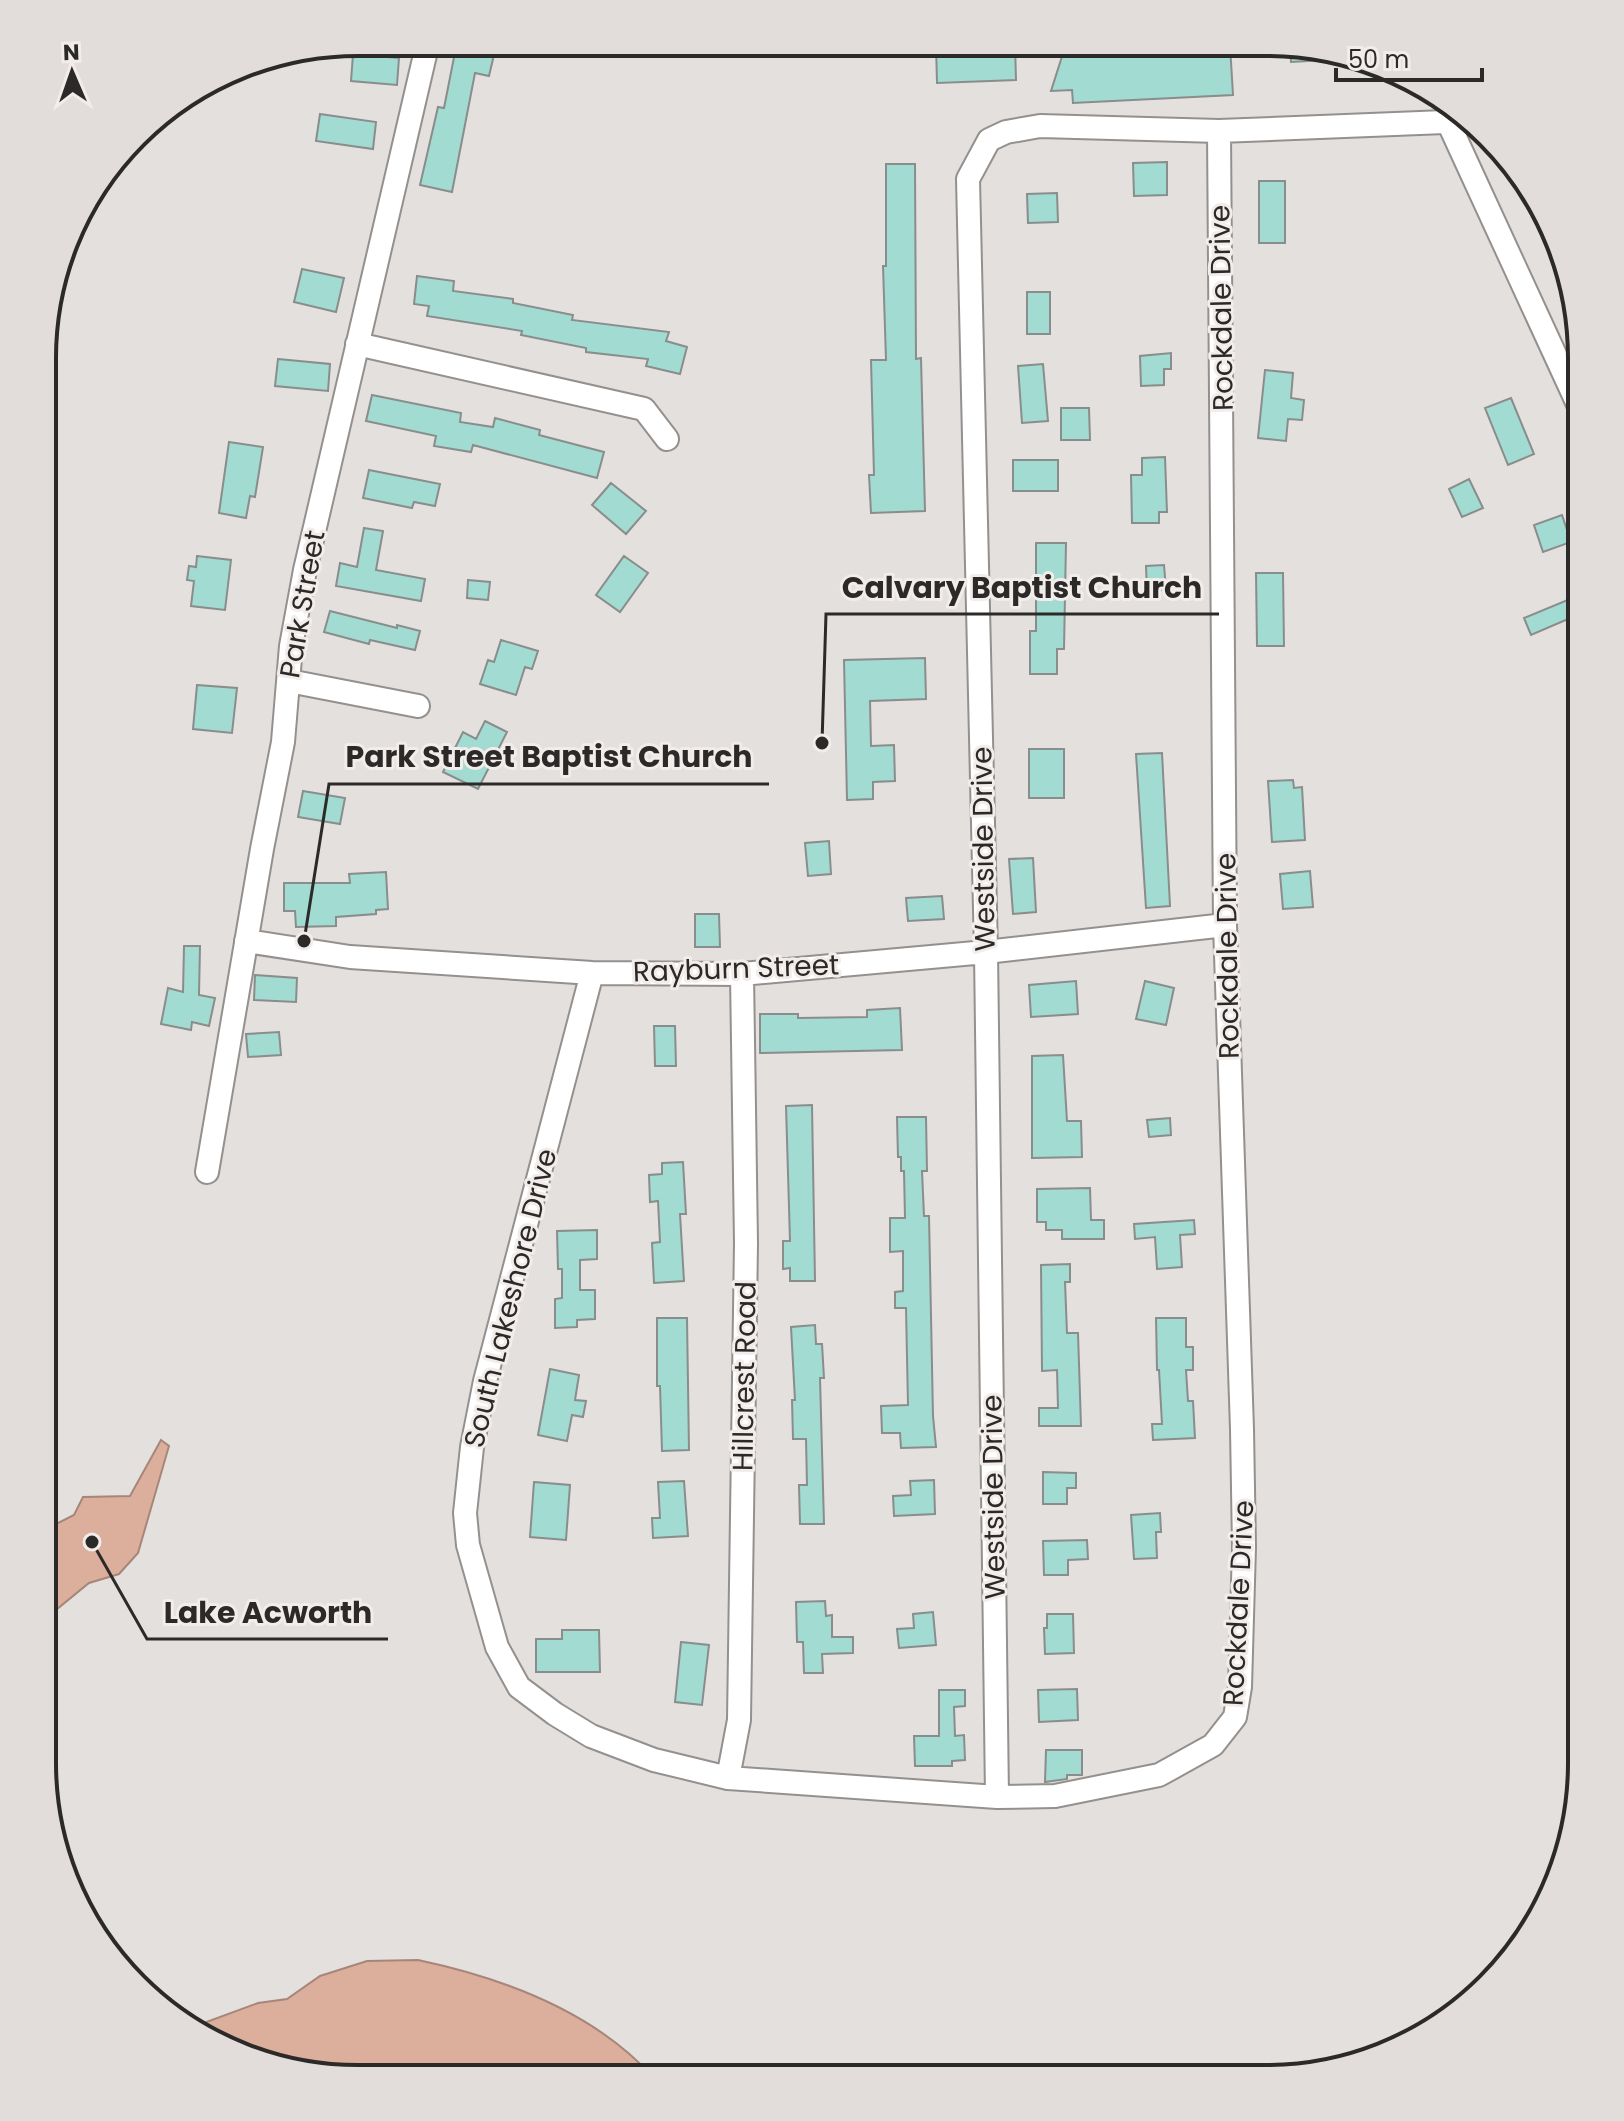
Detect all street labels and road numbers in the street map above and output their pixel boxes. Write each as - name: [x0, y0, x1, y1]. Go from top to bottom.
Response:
- street label: Rockdale Drive: [1200, 205, 1243, 411]
- street label: Park Street: [270, 527, 335, 681]
- street label: Westside Drive: [962, 746, 1005, 952]
- street label: Rockdale Drive: [1206, 853, 1249, 1059]
- street label: Rayburn Street: [632, 945, 840, 992]
- street label: South Lakeshore Drive: [454, 1145, 566, 1452]
- street label: Hillcrest Road: [723, 1281, 766, 1471]
- street label: Westside Drive: [972, 1394, 1015, 1600]
- street label: Rockdale Drive: [1214, 1499, 1263, 1707]

